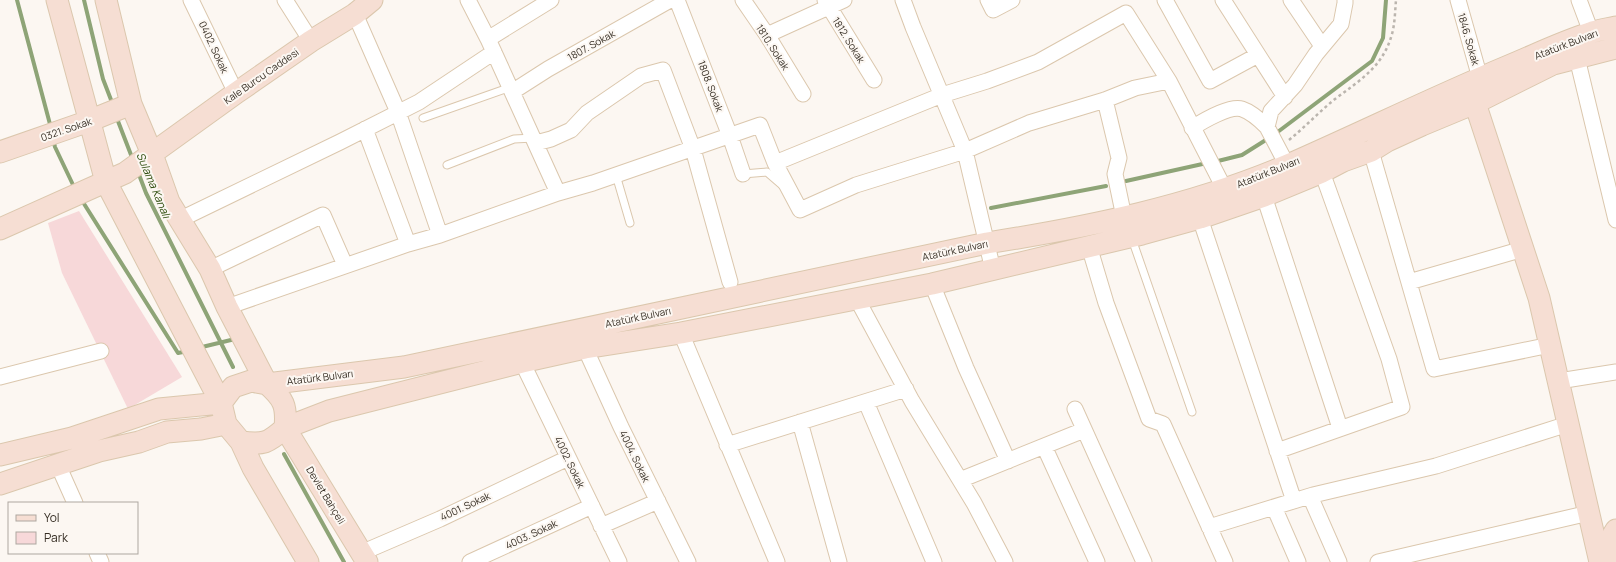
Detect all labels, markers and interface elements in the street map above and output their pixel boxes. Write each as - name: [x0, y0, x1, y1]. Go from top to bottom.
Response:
- street label: 1846. Sokak: [1455, 11, 1483, 68]
- street label: 1812. Sokak: [829, 14, 869, 66]
- street label: 0402. Sokak: [196, 19, 233, 76]
- street label: 1810. Sokak: [753, 21, 794, 73]
- street label: Atatürk Bulvarı: [1532, 25, 1600, 63]
- street label: 1807. Sokak: [565, 26, 618, 64]
- street label: Kale Burcu Caddesi: [221, 45, 301, 107]
- street label: 1808. Sokak: [695, 58, 728, 115]
- street label: 0321. Sokak: [39, 113, 94, 144]
- water label: Sulama Kanalı: [133, 150, 175, 221]
- street label: Atatürk Bulvarı: [1234, 153, 1302, 191]
- street label: Atatürk Bulvarı: [921, 236, 989, 264]
- street label: Atatürk Bulvarı: [604, 303, 672, 331]
- street label: Atatürk Bulvarı: [286, 366, 354, 388]
- street label: 4004. Sokak: [616, 428, 654, 485]
- street label: 4002. Sokak: [551, 434, 589, 491]
- street label: Devlet Bahçeli: [303, 463, 349, 527]
- street label: 4001. Sokak: [438, 488, 493, 524]
- legend: [8, 502, 138, 554]
- text: Yol: [44, 509, 60, 526]
- street label: 4003. Sokak: [503, 515, 560, 552]
- text: Park: [44, 529, 69, 546]

